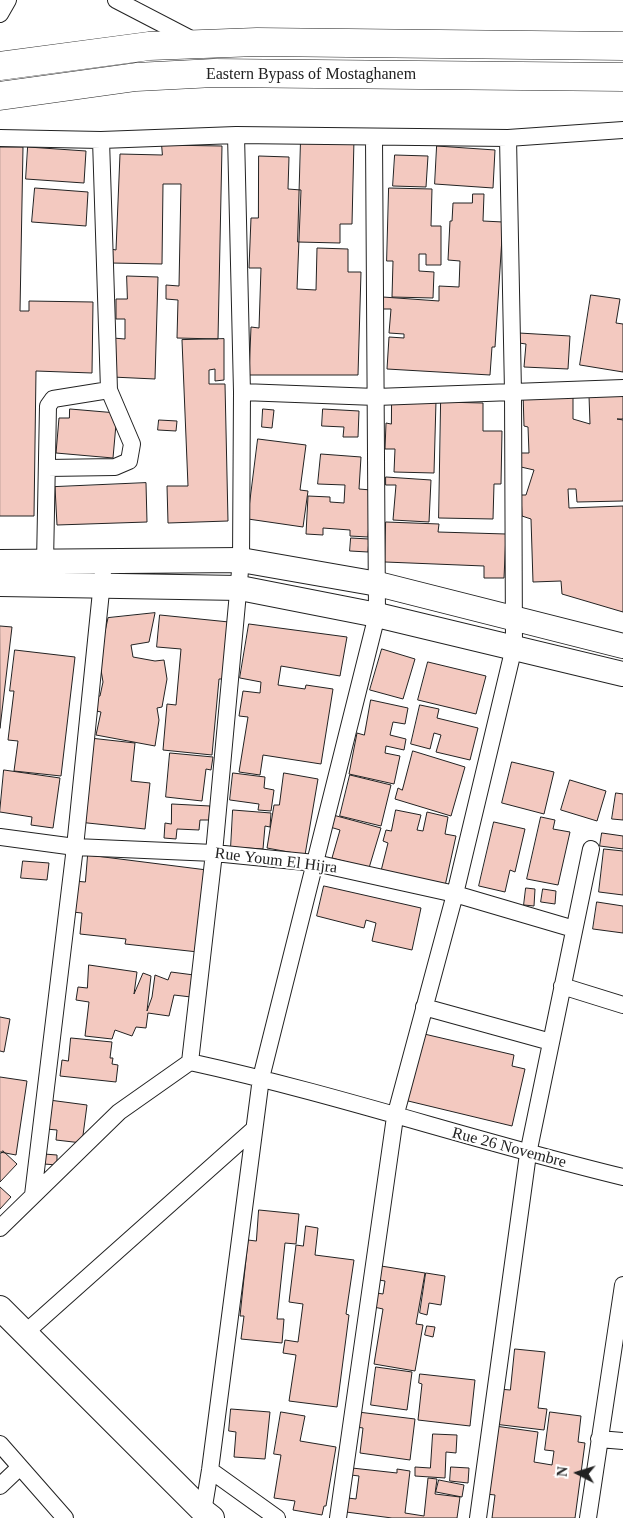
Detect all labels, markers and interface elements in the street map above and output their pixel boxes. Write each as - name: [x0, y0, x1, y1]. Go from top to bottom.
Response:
- street label: Eastern Bypass of Mostaghanem: [193, 65, 429, 85]
- street label: Rue Youm El Hijra: [212, 844, 340, 878]
- street label: Rue 26 Novembre: [445, 1122, 573, 1174]
- north arrow: [553, 1448, 603, 1498]
- text: N: [555, 1466, 570, 1477]

